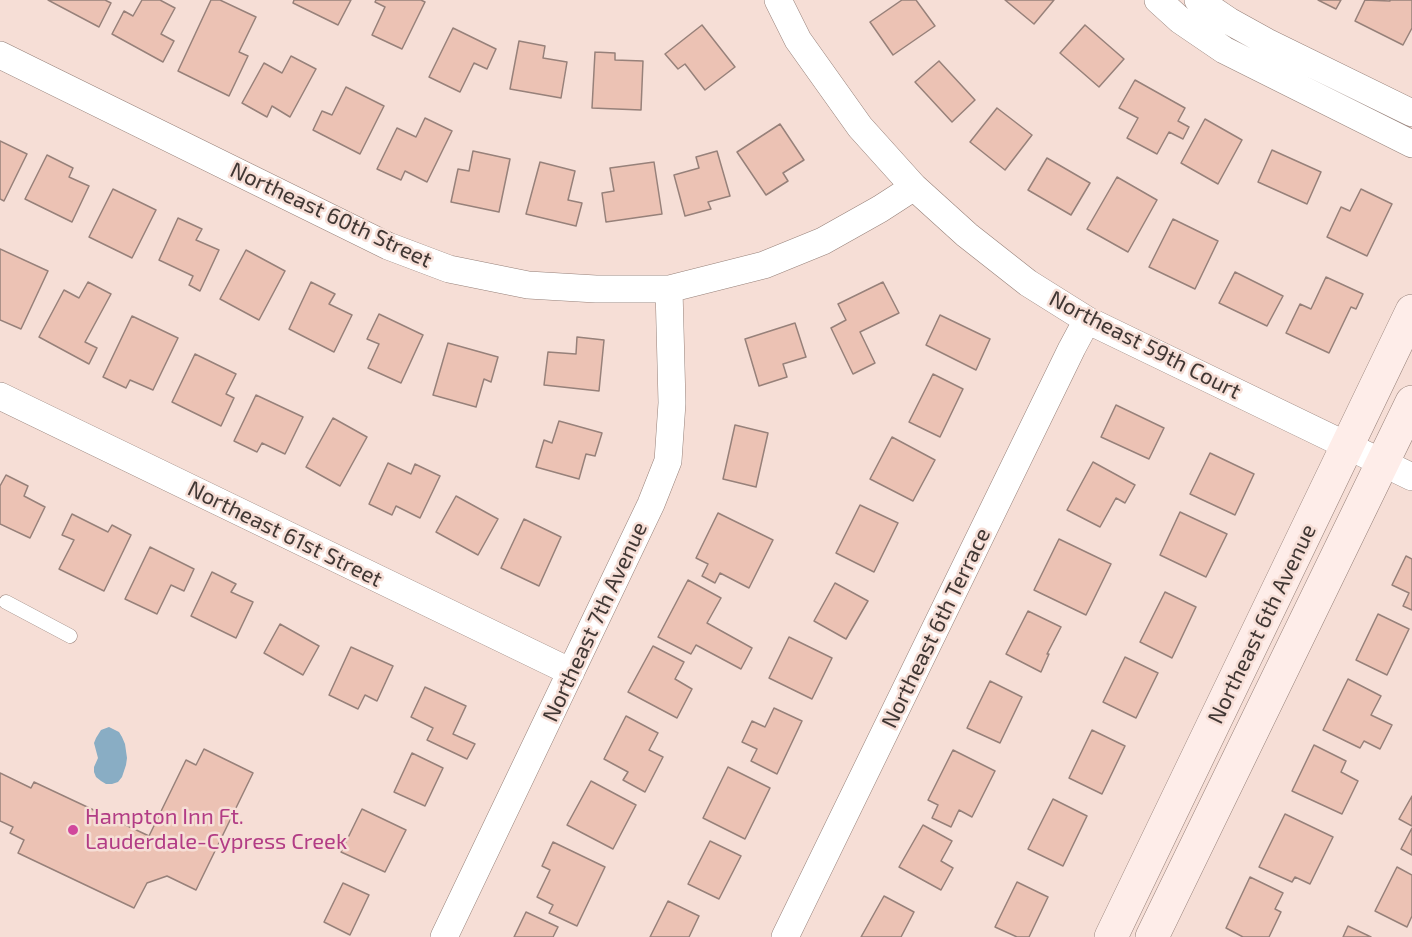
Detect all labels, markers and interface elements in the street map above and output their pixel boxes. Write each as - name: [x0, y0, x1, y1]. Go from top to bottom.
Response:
- street label: Northeast 60th Street: [226, 157, 436, 273]
- street label: Northeast 59th Court: [1045, 285, 1245, 405]
- street label: Northeast 61st Street: [183, 475, 387, 593]
- street label: Northeast 7th Avenue: [537, 518, 653, 726]
- street label: Northeast 6th Avenue: [1202, 520, 1322, 728]
- street label: Northeast 6th Terrace: [876, 524, 996, 732]
- place label: Hampton Inn Ft. Lauderdale-Cypress Creek: [85, 804, 347, 855]
- marker: Hampton Inn Ft. Lauderdale-Cypress Creek: [66, 823, 80, 837]

